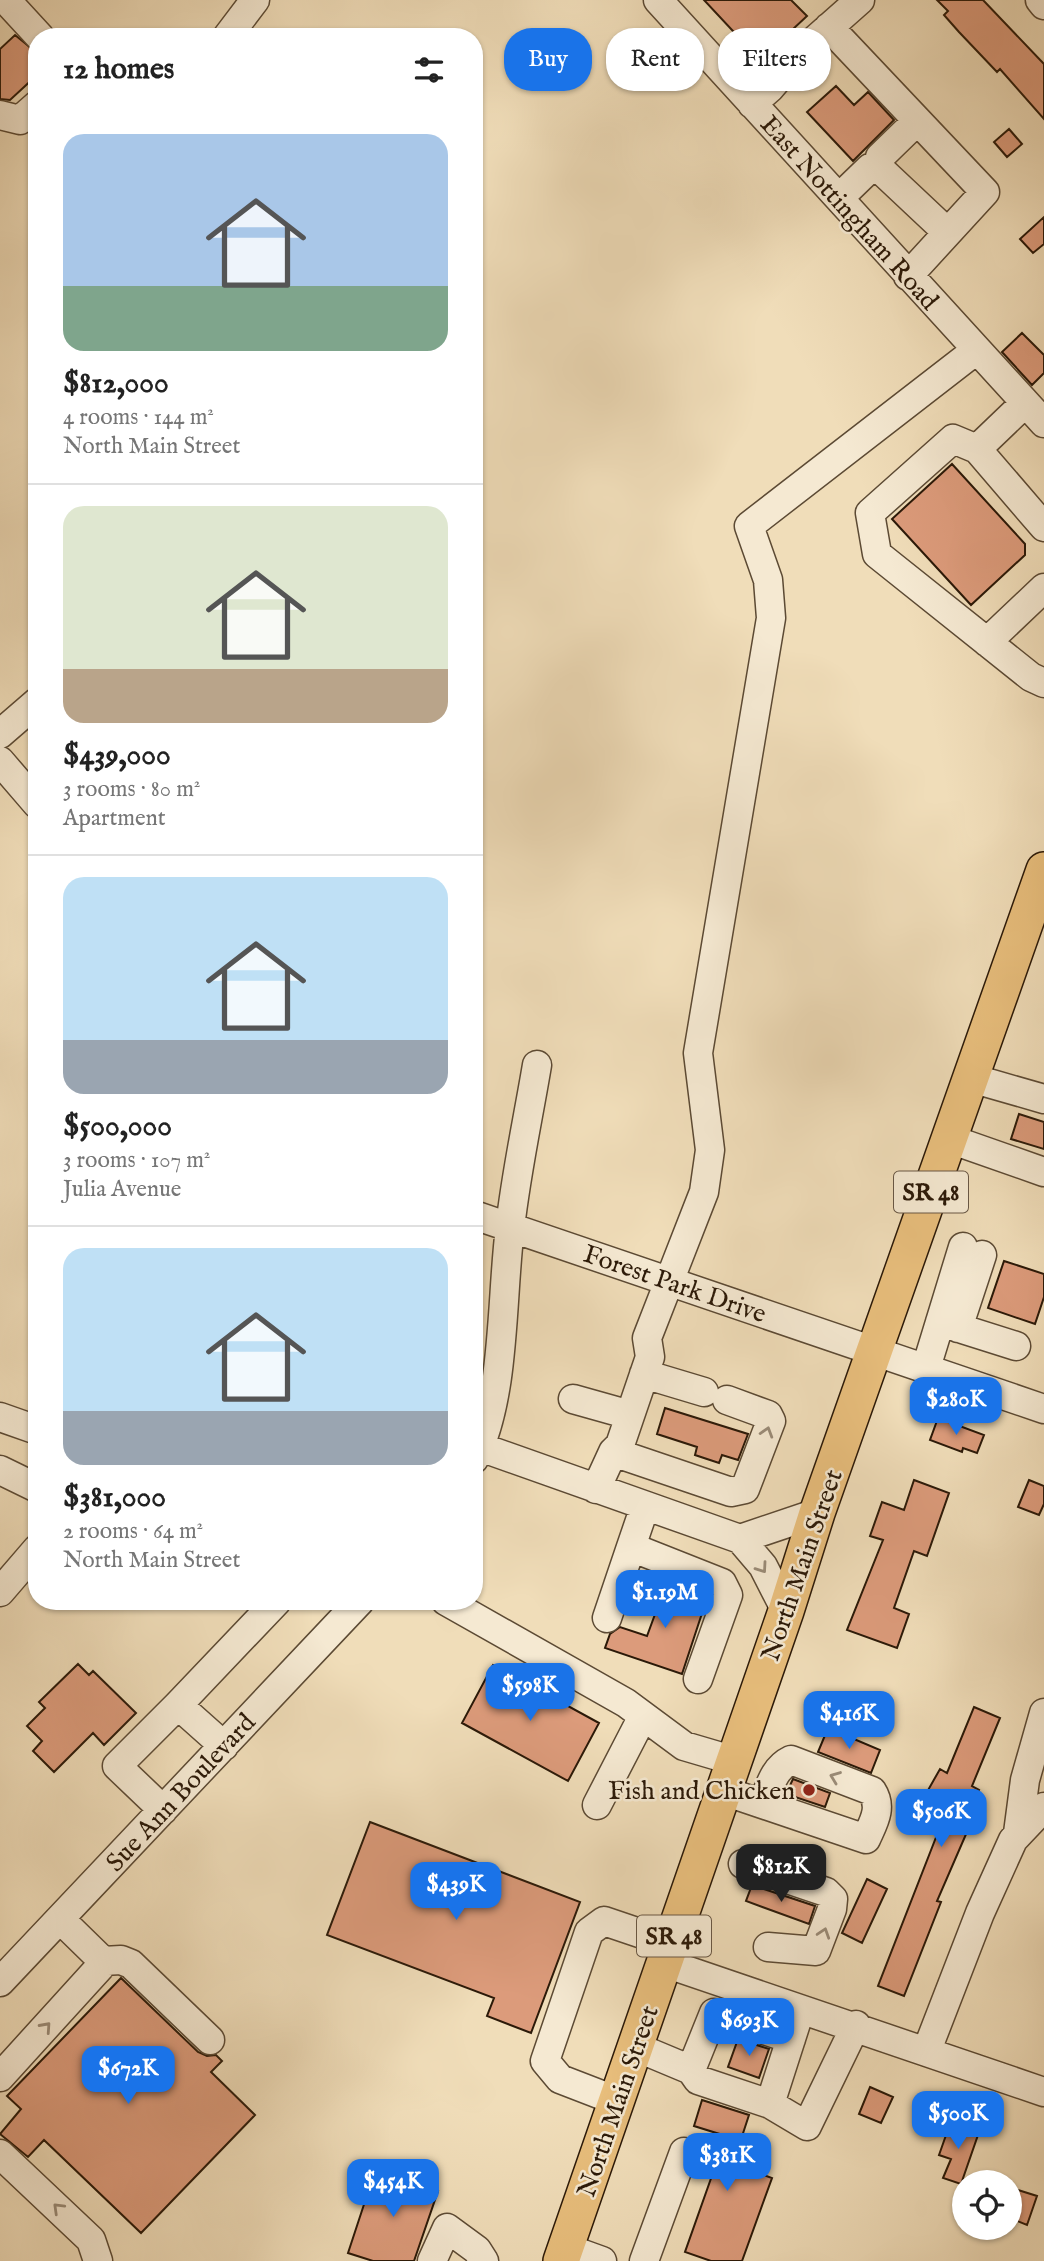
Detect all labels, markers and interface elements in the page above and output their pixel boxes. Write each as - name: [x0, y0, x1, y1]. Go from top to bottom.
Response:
- chip: Buy: [504, 28, 592, 91]
- chip: Rent: [606, 28, 704, 91]
- chip: Filters: [718, 28, 831, 91]
- text: 12 homes: [63, 51, 174, 89]
- icon: filters: [410, 51, 448, 89]
- street label: East Nottingham Road: [753, 109, 945, 317]
- icon: home: [193, 180, 319, 306]
- text: $812,000: [63, 365, 169, 403]
- text: 4 rooms · 144 m²: [63, 403, 214, 432]
- text: North Main Street: [63, 432, 240, 461]
- icon: home: [193, 552, 319, 678]
- text: $439,000: [63, 737, 171, 775]
- text: 3 rooms · 80 m²: [63, 775, 200, 804]
- text: Apartment: [63, 804, 166, 833]
- icon: home: [193, 923, 319, 1049]
- text: $500,000: [63, 1108, 172, 1146]
- text: 3 rooms · 107 m²: [63, 1146, 211, 1175]
- road number: SR 48: [894, 1172, 968, 1212]
- text: Julia Avenue: [63, 1175, 181, 1204]
- street label: Forest Park Drive: [579, 1238, 770, 1331]
- icon: home: [193, 1294, 319, 1420]
- pin: $280K: [907, 1378, 1005, 1437]
- text: $280K: [926, 1385, 986, 1414]
- one-way arrow: [759, 1426, 774, 1438]
- street label: North Main Street: [754, 1465, 851, 1666]
- text: $381,000: [63, 1479, 166, 1517]
- text: 2 rooms · 64 m²: [63, 1517, 203, 1546]
- text: North Main Street: [63, 1546, 240, 1575]
- one-way arrow: [754, 1560, 766, 1573]
- pin: $1.19M: [608, 1570, 722, 1630]
- text: $1.19M: [632, 1578, 698, 1607]
- pin: $598K: [481, 1664, 579, 1723]
- text: $598K: [502, 1671, 558, 1700]
- pin: $416K: [800, 1692, 898, 1751]
- text: $416K: [820, 1699, 878, 1728]
- street label: Sue Ann Boulevard: [99, 1707, 263, 1879]
- one-way arrow: [829, 1771, 841, 1785]
- place label: Fish and Chicken: [608, 1775, 795, 1808]
- marker: Fish and Chicken: [801, 1782, 817, 1798]
- pin: $506K: [892, 1790, 990, 1849]
- text: $506K: [912, 1797, 970, 1826]
- pin: $812K: [732, 1844, 830, 1904]
- text: $812K: [752, 1852, 810, 1881]
- pin: $439K: [407, 1862, 505, 1922]
- text: $439K: [426, 1870, 486, 1899]
- road number: SR 48: [637, 1915, 711, 1956]
- one-way arrow: [816, 1928, 831, 1940]
- pin: $693K: [700, 1998, 798, 2058]
- street label: North Main Street: [570, 2001, 667, 2202]
- text: $693K: [720, 2006, 778, 2035]
- one-way arrow: [38, 2022, 50, 2035]
- pin: $672K: [79, 2046, 177, 2106]
- text: $672K: [98, 2054, 158, 2083]
- pin: $500K: [909, 2092, 1007, 2151]
- text: $500K: [928, 2099, 988, 2128]
- pin: $381K: [678, 2134, 776, 2193]
- text: $381K: [699, 2141, 755, 2170]
- pin: $454K: [344, 2160, 442, 2219]
- text: $454K: [363, 2167, 423, 2196]
- map controls: [952, 2170, 1022, 2240]
- button: locate: [952, 2170, 1022, 2240]
- one-way arrow: [54, 2204, 67, 2217]

